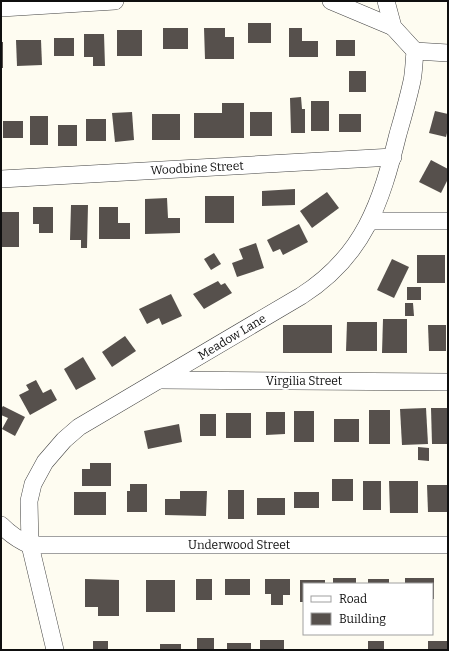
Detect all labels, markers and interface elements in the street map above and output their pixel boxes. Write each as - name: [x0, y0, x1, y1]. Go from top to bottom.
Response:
- street label: Woodbine Street: [150, 159, 245, 177]
- street label: Meadow Lane: [196, 311, 268, 363]
- street label: Virgilia Street: [266, 374, 343, 388]
- street label: Underwood Street: [188, 538, 291, 552]
- legend: [303, 583, 433, 635]
- text: Road: [339, 592, 367, 606]
- text: Building: [339, 612, 386, 626]

